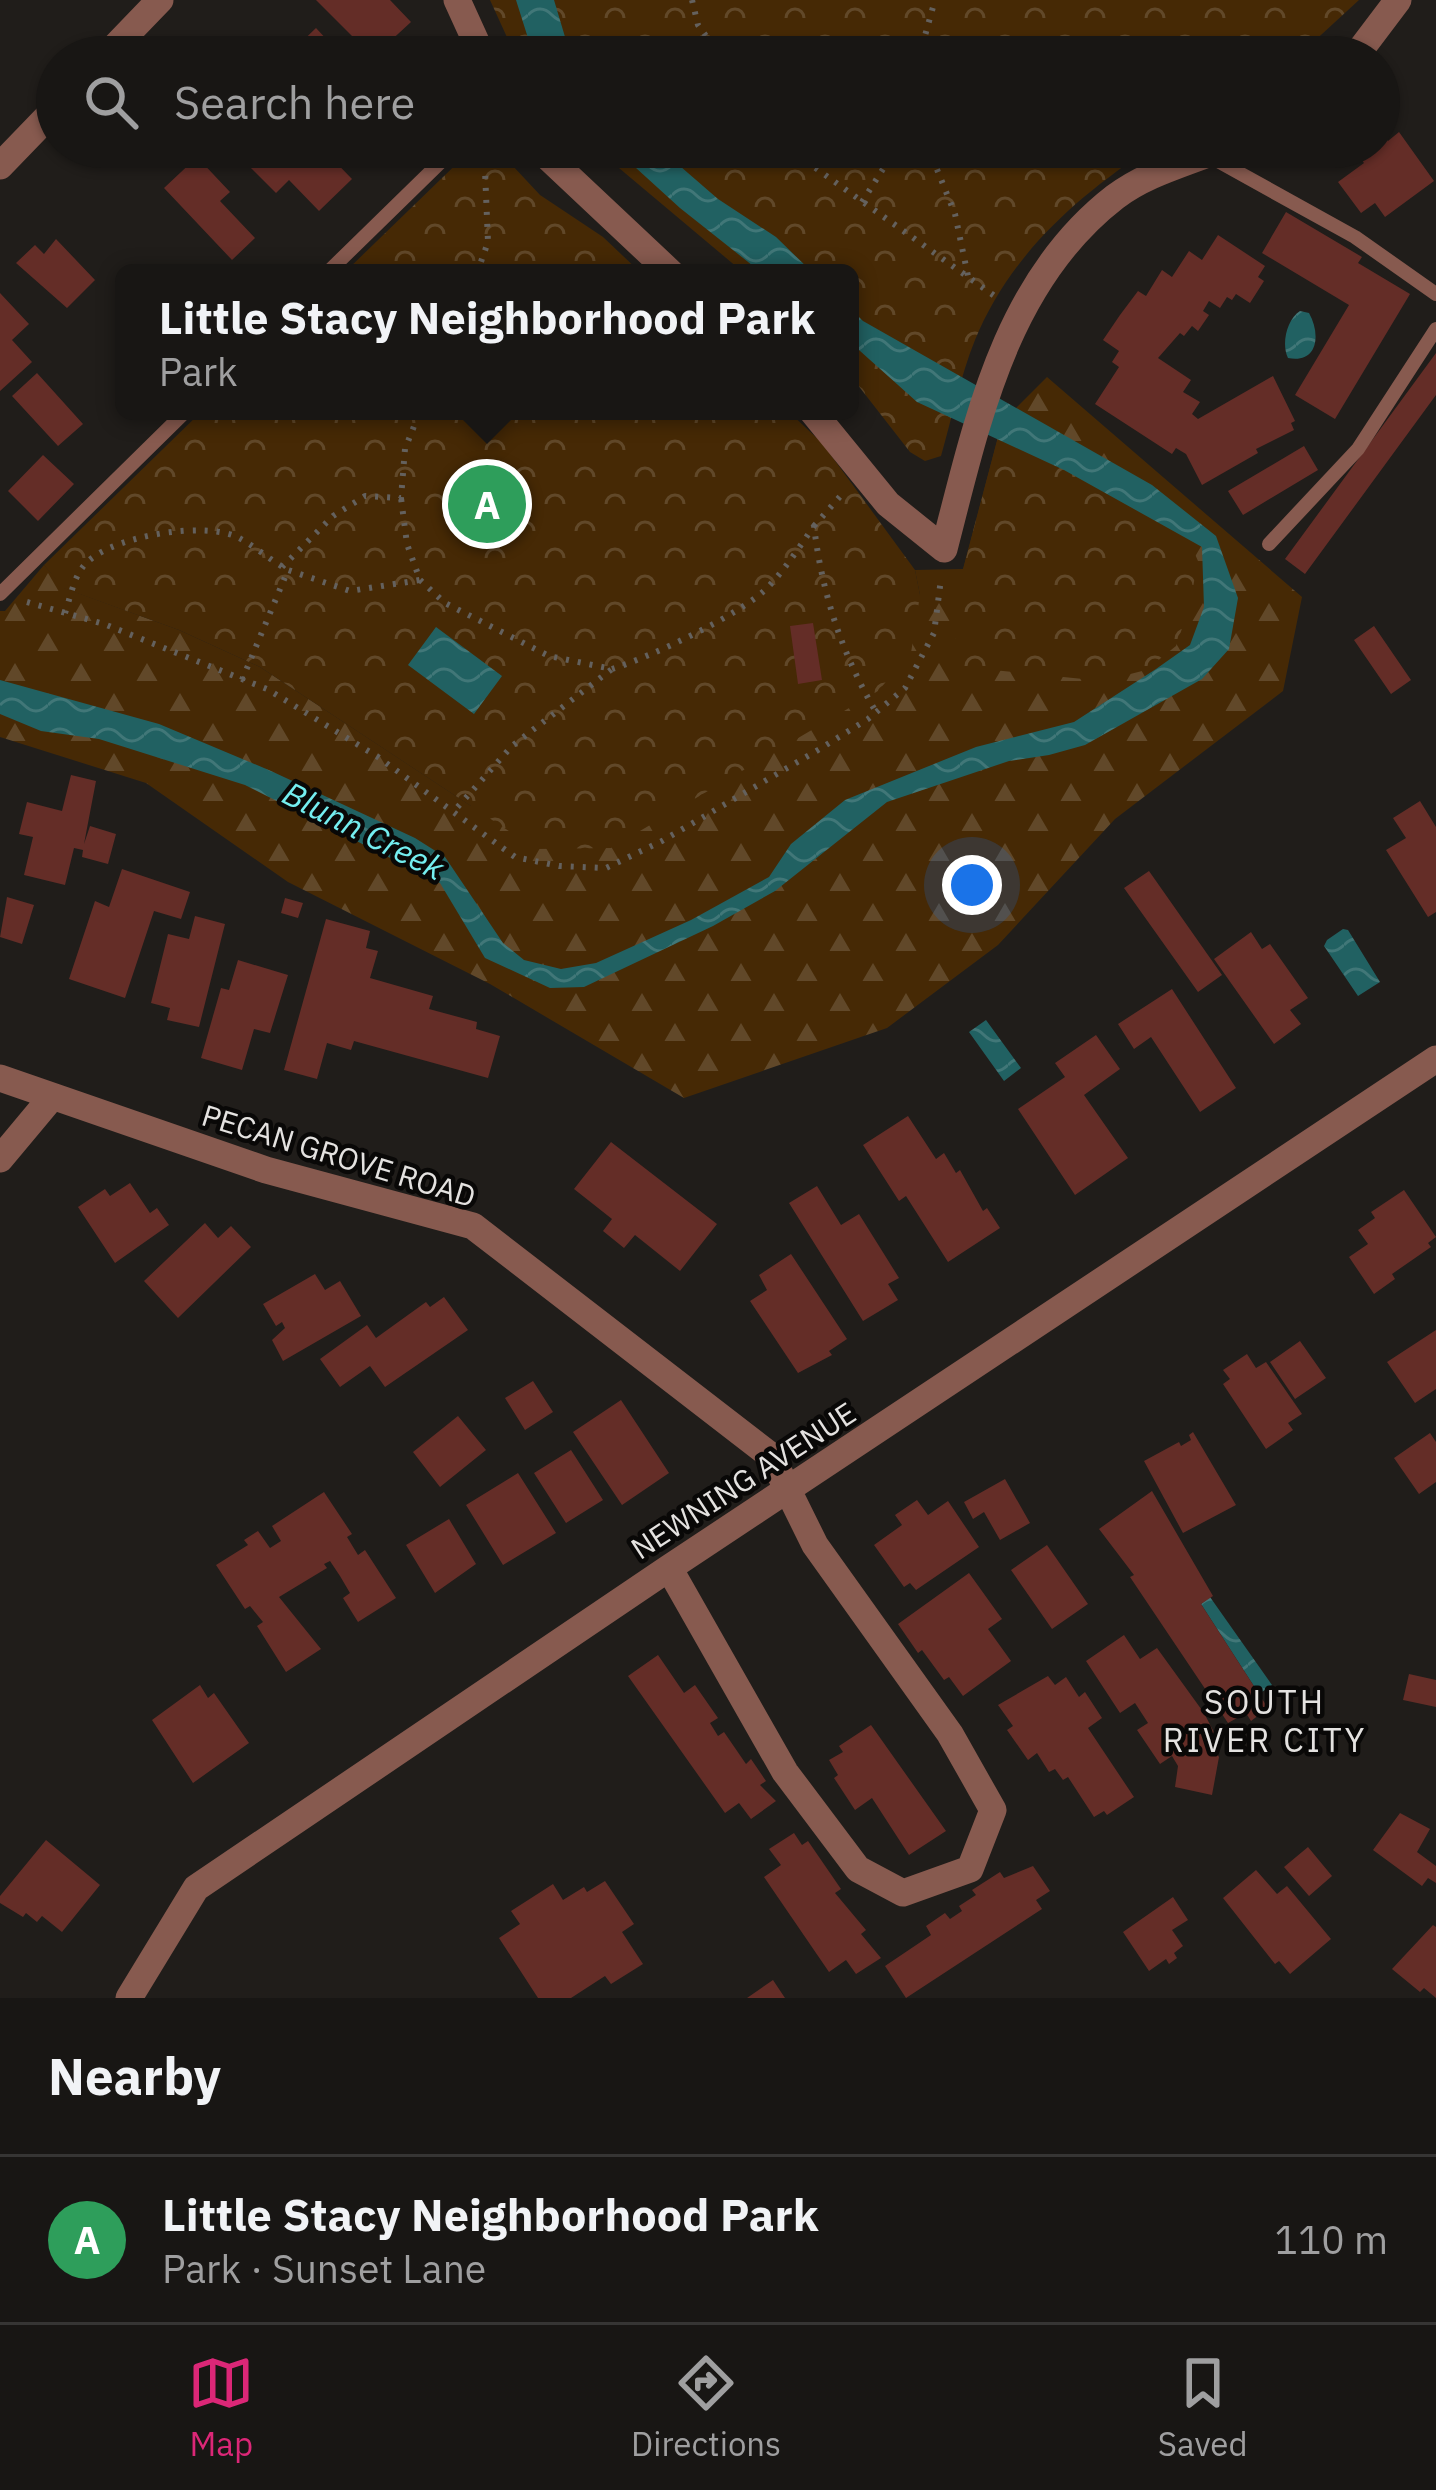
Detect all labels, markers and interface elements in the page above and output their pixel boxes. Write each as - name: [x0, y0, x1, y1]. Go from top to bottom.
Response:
- search box: [36, 36, 1400, 168]
- icon: search: [78, 69, 144, 135]
- text: Search here: [174, 73, 415, 131]
- popup: [115, 264, 859, 420]
- text: Little Stacy Neighborhood Park: [159, 288, 815, 346]
- text: Park: [159, 346, 238, 397]
- pin: A: [448, 459, 526, 549]
- water label: Blunn Creek: [276, 771, 453, 889]
- your location: [942, 855, 1002, 915]
- street label: PECAN GROVE ROAD: [197, 1095, 481, 1215]
- street label: NEWNING AVENUE: [623, 1393, 863, 1567]
- district label: SOUTH RIVER CITY: [1163, 1680, 1367, 1761]
- text: Nearby: [48, 2043, 221, 2109]
- text: Little Stacy Neighborhood Park: [162, 2185, 819, 2243]
- text: A: [74, 2214, 100, 2265]
- text: 110 m: [1275, 2214, 1388, 2265]
- text: Park · Sunset Lane: [162, 2243, 486, 2294]
- tab: Map: [188, 2350, 254, 2465]
- tab: Directions: [631, 2350, 781, 2465]
- tab: Saved: [1158, 2350, 1248, 2465]

